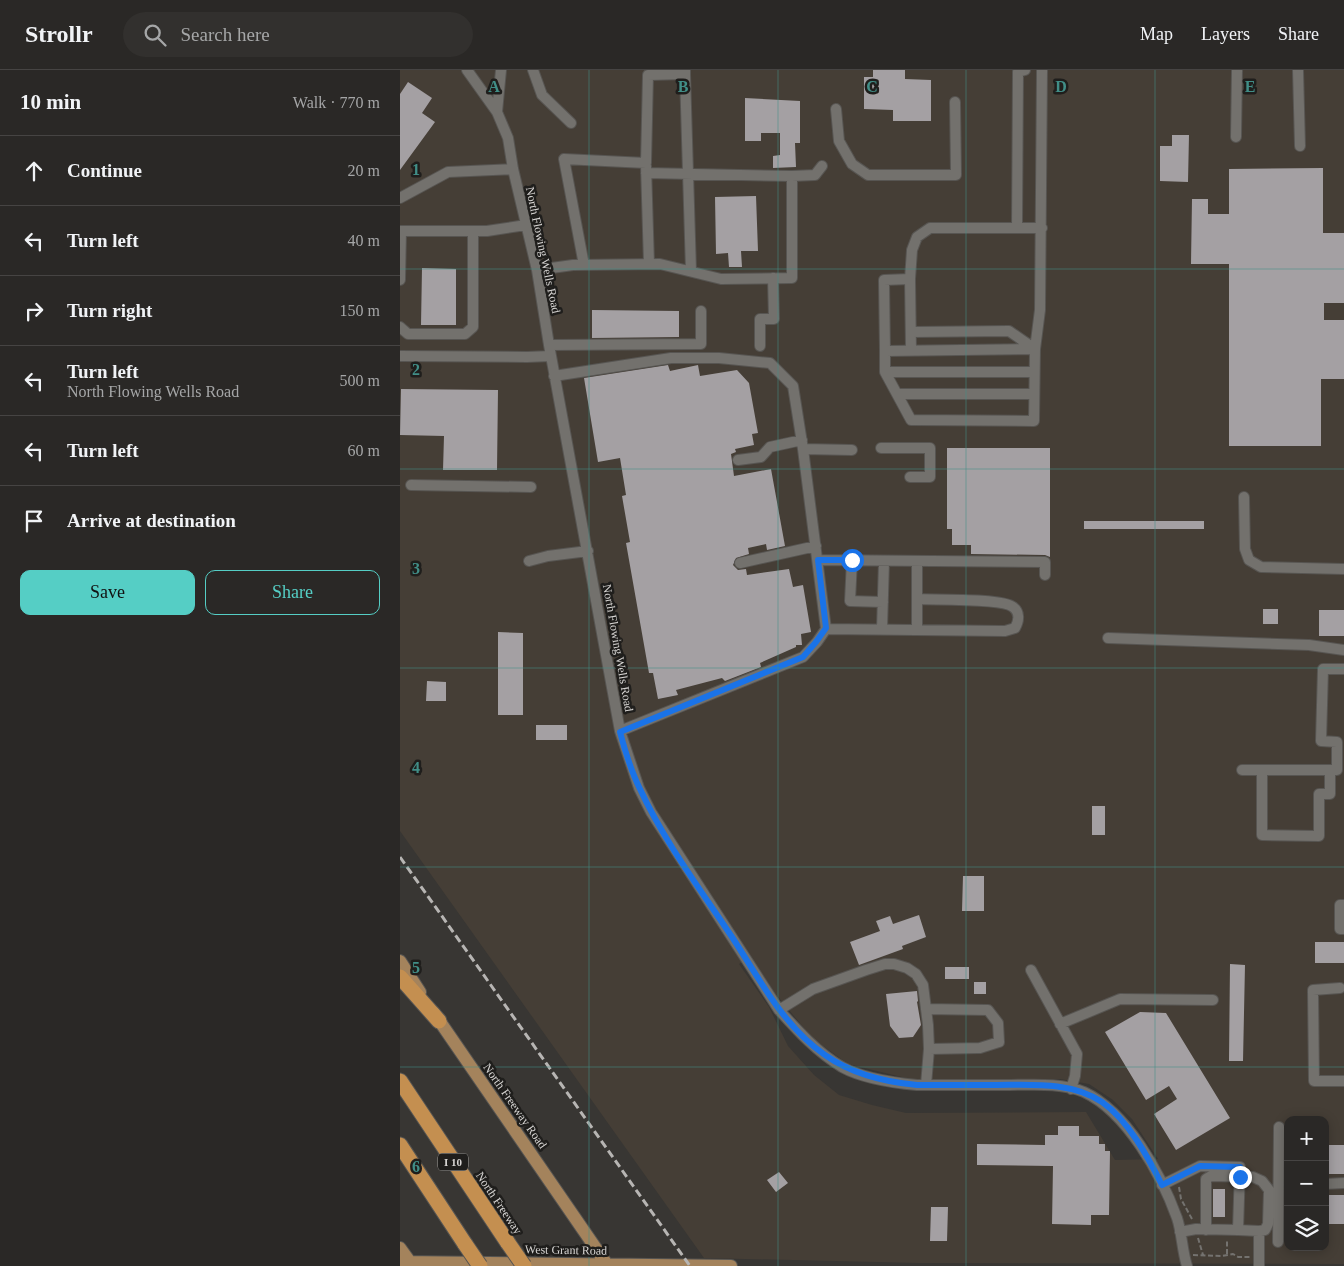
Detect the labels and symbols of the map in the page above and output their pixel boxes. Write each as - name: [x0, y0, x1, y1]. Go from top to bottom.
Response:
- text: A: [488, 78, 500, 95]
- text: B: [678, 78, 689, 95]
- text: C: [866, 78, 878, 95]
- text: D: [1055, 78, 1067, 95]
- text: E: [1245, 78, 1255, 95]
- text: 1: [412, 161, 420, 178]
- street label: North Flowing Wells Road: [523, 185, 563, 315]
- text: 2: [412, 361, 420, 378]
- route start: [841, 549, 864, 572]
- text: 3: [412, 560, 420, 577]
- street label: North Flowing Wells Road: [600, 583, 636, 713]
- text: 4: [412, 759, 420, 776]
- text: 5: [412, 959, 420, 976]
- street label: North Freeway Road: [480, 1061, 550, 1151]
- road number: I 10: [438, 1154, 468, 1170]
- text: 6: [412, 1158, 420, 1175]
- route end: [1229, 1166, 1252, 1189]
- street label: North Freeway: [473, 1169, 525, 1237]
- street label: West Grant Road: [525, 1242, 607, 1258]

